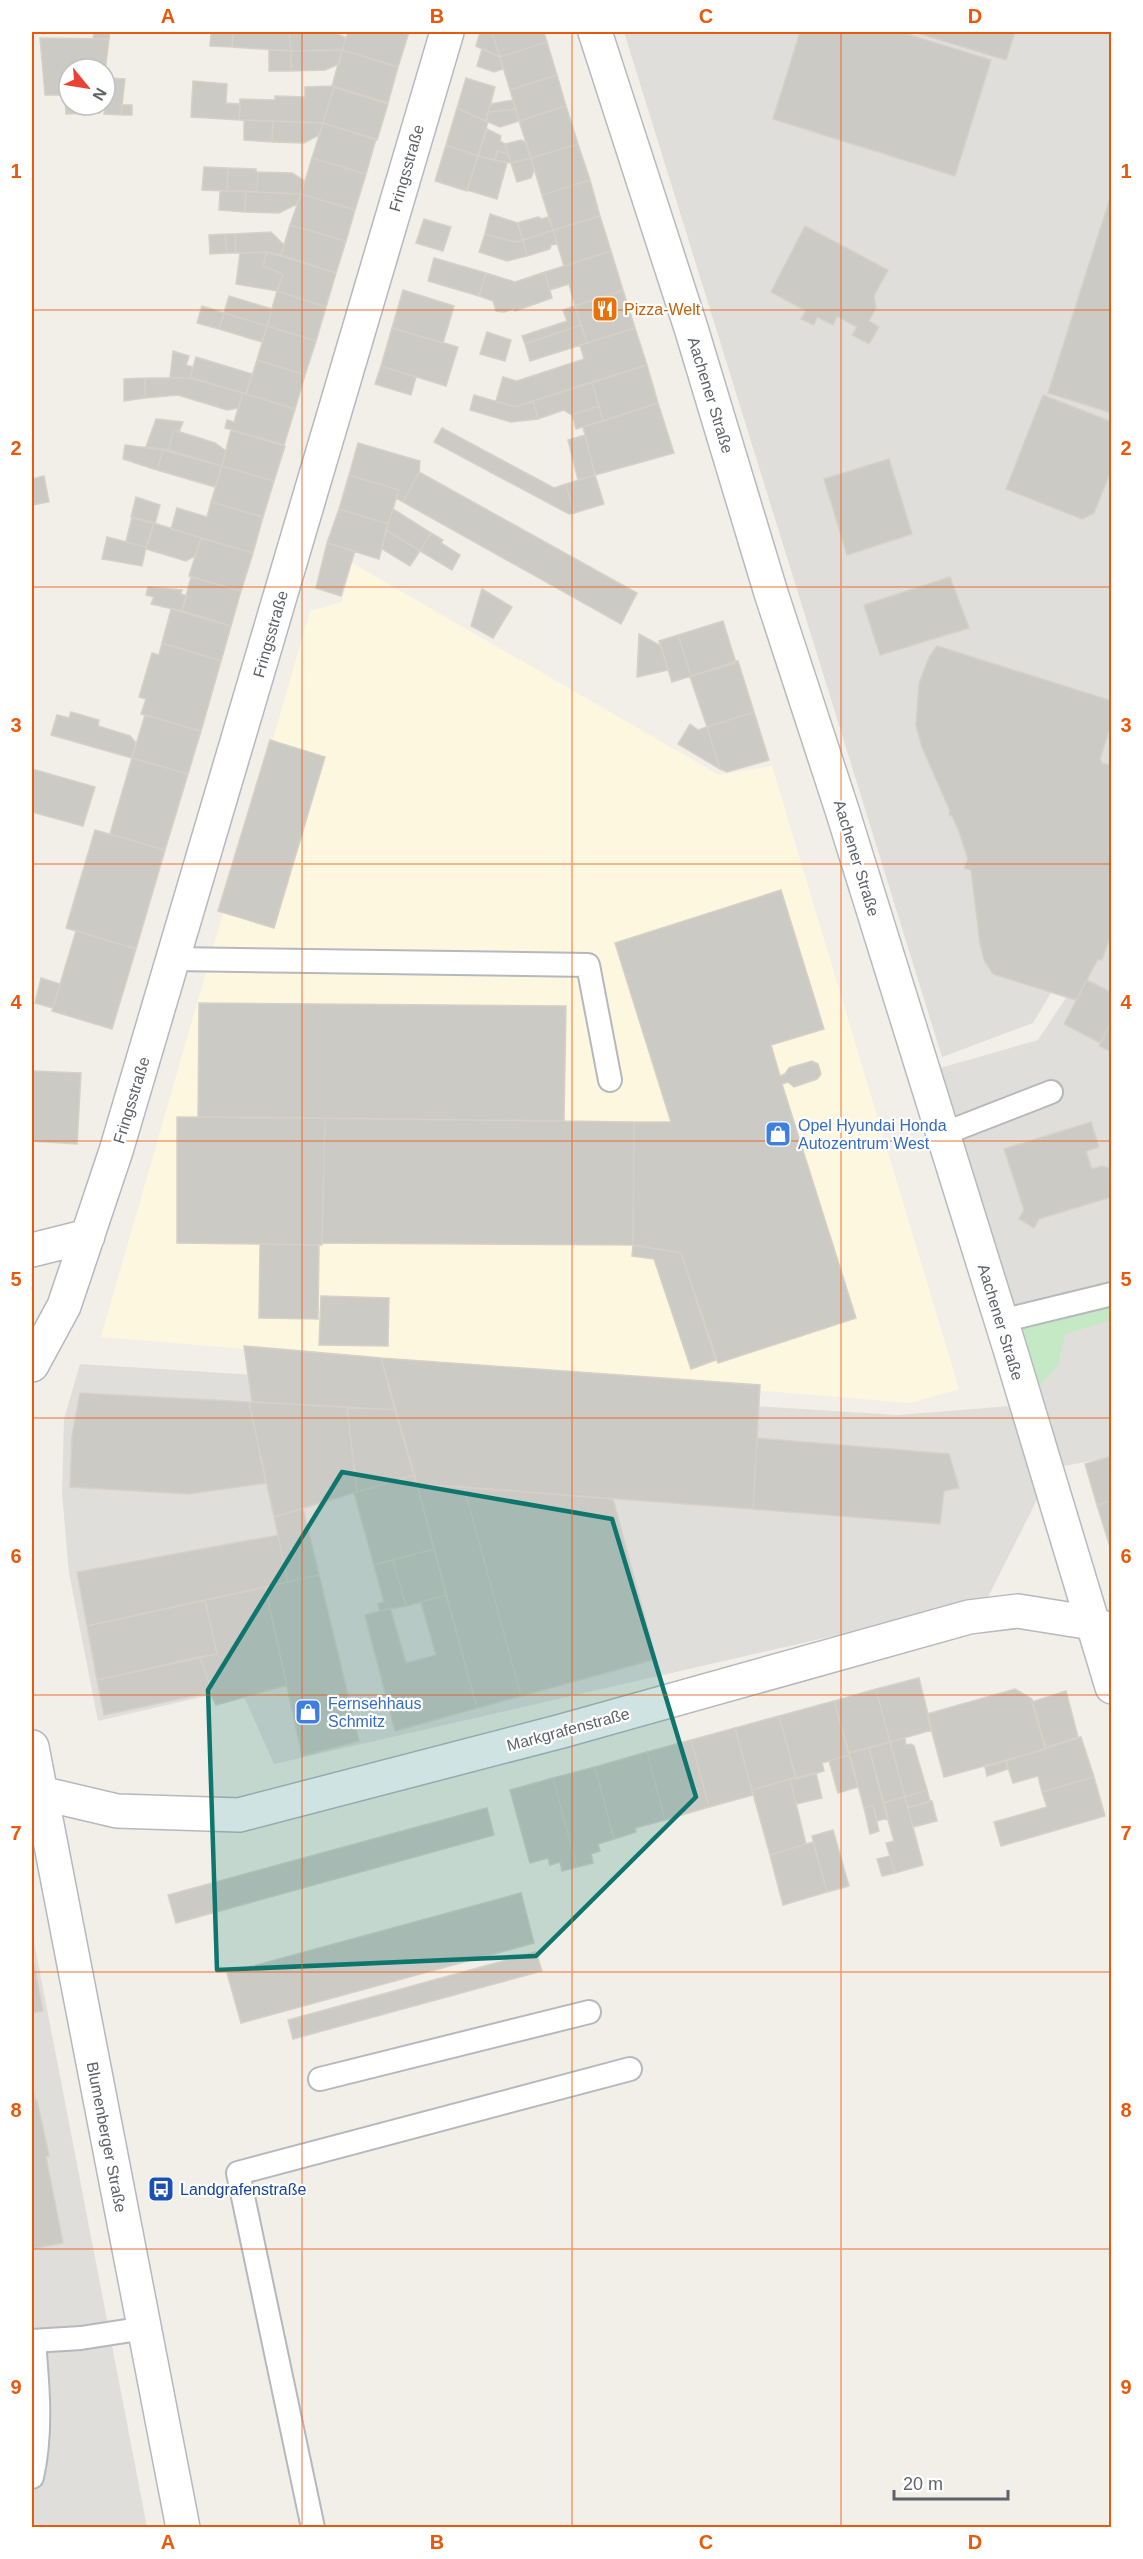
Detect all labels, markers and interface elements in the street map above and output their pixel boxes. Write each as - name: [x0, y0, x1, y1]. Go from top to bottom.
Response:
- text: A: [161, 5, 175, 27]
- text: B: [430, 5, 444, 27]
- text: C: [699, 5, 713, 27]
- text: D: [968, 5, 982, 27]
- north arrow: [57, 57, 117, 117]
- text: N: [89, 85, 110, 104]
- street label: Fringsstraße: [386, 123, 427, 214]
- text: 1: [10, 160, 22, 182]
- text: 1: [1120, 160, 1132, 182]
- restaurant icon: Pizza-Welt: [590, 294, 620, 324]
- place label: Pizza-Welt: [624, 301, 701, 318]
- street label: Aachener Straße: [685, 335, 736, 456]
- text: 2: [10, 437, 22, 459]
- text: 2: [1120, 437, 1132, 459]
- street label: Fringsstraße: [250, 589, 291, 680]
- text: 3: [10, 714, 22, 736]
- text: 3: [1120, 714, 1132, 736]
- street label: Aachener Straße: [831, 798, 882, 919]
- text: 4: [10, 991, 22, 1013]
- text: 4: [1120, 991, 1132, 1013]
- street label: Fringsstraße: [110, 1055, 153, 1146]
- place label: Opel Hyundai Honda Autozentrum West: [798, 1117, 947, 1152]
- shop icon: Opel Hyundai Honda Autozentrum West: [763, 1119, 793, 1149]
- street label: Aachener Straße: [975, 1262, 1026, 1383]
- text: 5: [10, 1268, 22, 1290]
- text: 5: [1120, 1268, 1132, 1290]
- text: 6: [10, 1545, 22, 1567]
- text: 6: [1120, 1545, 1132, 1567]
- place label: Fernsehhaus Schmitz: [328, 1695, 421, 1730]
- shop icon: Fernsehhaus Schmitz: [293, 1697, 323, 1727]
- street label: Markgrafenstraße: [505, 1705, 631, 1754]
- text: 7: [10, 1822, 22, 1844]
- text: 7: [1120, 1822, 1132, 1844]
- street label: Blumenberger Straße: [84, 2060, 129, 2214]
- text: 8: [10, 2099, 22, 2121]
- text: 8: [1120, 2099, 1132, 2121]
- bus stop icon: Landgrafenstraße: [146, 2174, 176, 2204]
- place label: Landgrafenstraße: [180, 2181, 306, 2198]
- text: 9: [10, 2376, 22, 2398]
- text: 9: [1120, 2376, 1132, 2398]
- scale bar: [894, 2463, 1008, 2501]
- text: 20 m: [903, 2474, 943, 2494]
- text: A: [161, 2531, 175, 2553]
- text: B: [430, 2531, 444, 2553]
- text: C: [699, 2531, 713, 2553]
- text: D: [968, 2531, 982, 2553]

